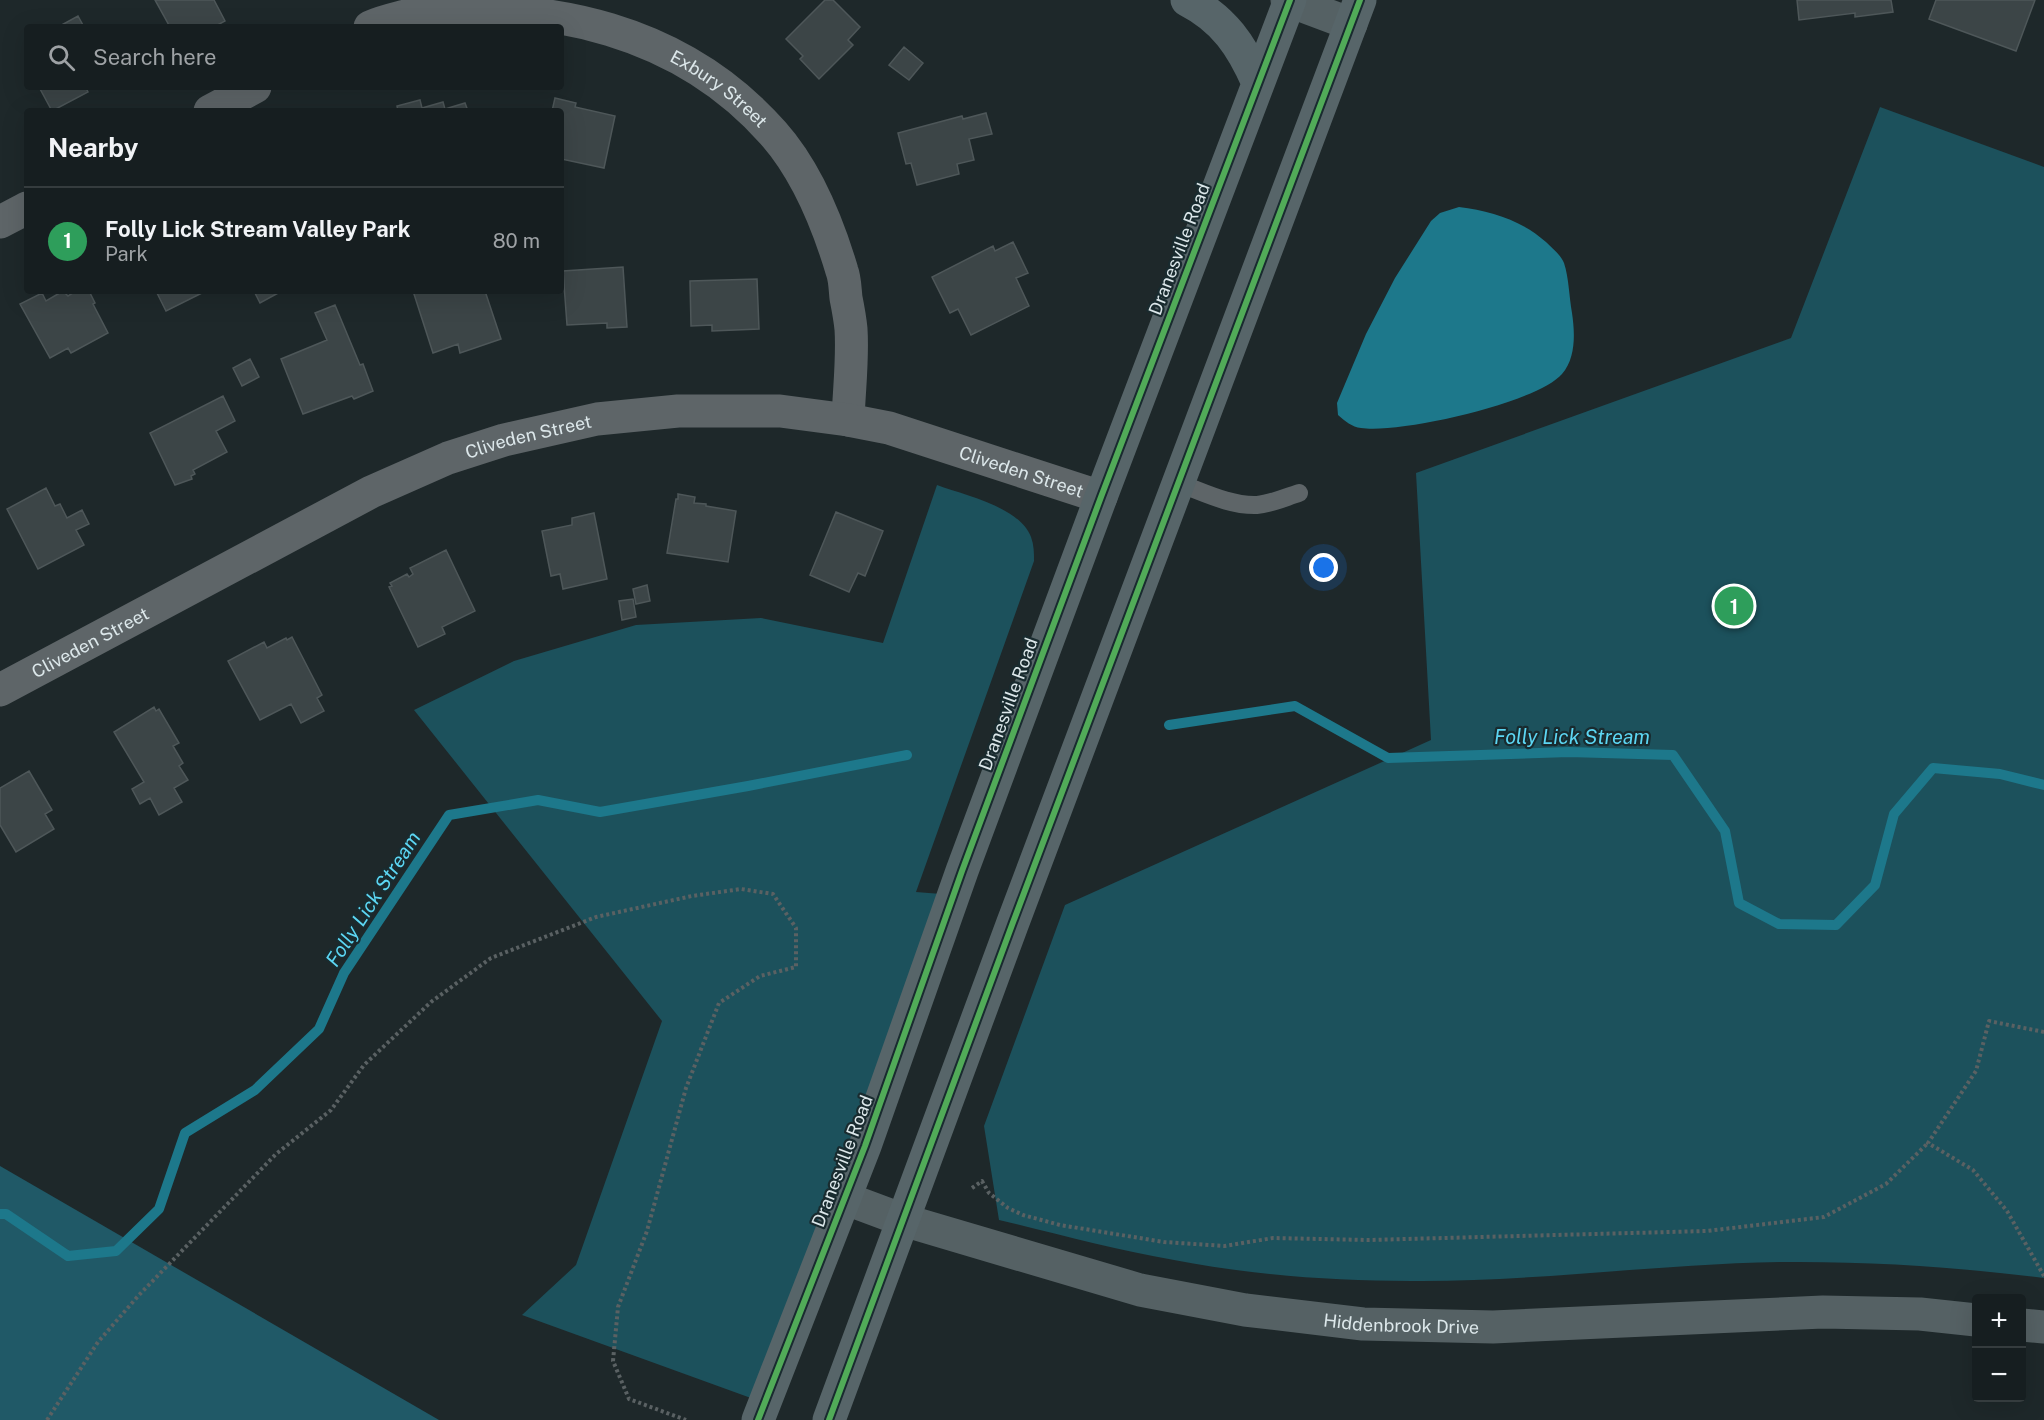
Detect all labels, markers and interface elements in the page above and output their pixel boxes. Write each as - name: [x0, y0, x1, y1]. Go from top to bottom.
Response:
- search box: [24, 24, 564, 90]
- icon: search: [45, 41, 78, 74]
- text: Search here: [93, 44, 217, 70]
- street label: Exbury Street: [667, 45, 772, 131]
- text: Nearby: [48, 132, 138, 163]
- street label: Dranesville Road: [1144, 180, 1214, 318]
- text: Folly Lick Stream Valley Park: [105, 216, 410, 242]
- text: 1: [63, 229, 72, 253]
- text: 80 m: [493, 229, 540, 253]
- text: Park: [105, 242, 148, 266]
- street label: Cliveden Street: [462, 410, 593, 462]
- street label: Cliveden Street: [957, 441, 1086, 501]
- your location: [1309, 553, 1338, 582]
- pin: 1: [1714, 584, 1754, 628]
- street label: Cliveden Street: [28, 602, 152, 682]
- street label: Dranesville Road: [974, 635, 1042, 773]
- water label: Folly Lick Stream: [1494, 725, 1650, 749]
- water label: Folly Lick Stream: [320, 827, 426, 971]
- street label: Dranesville Road: [807, 1092, 877, 1230]
- map controls: [1972, 1294, 2026, 1402]
- button: +: [1972, 1294, 2026, 1348]
- street label: Hiddenbrook Drive: [1322, 1309, 1479, 1337]
- button: −: [1972, 1348, 2026, 1402]

